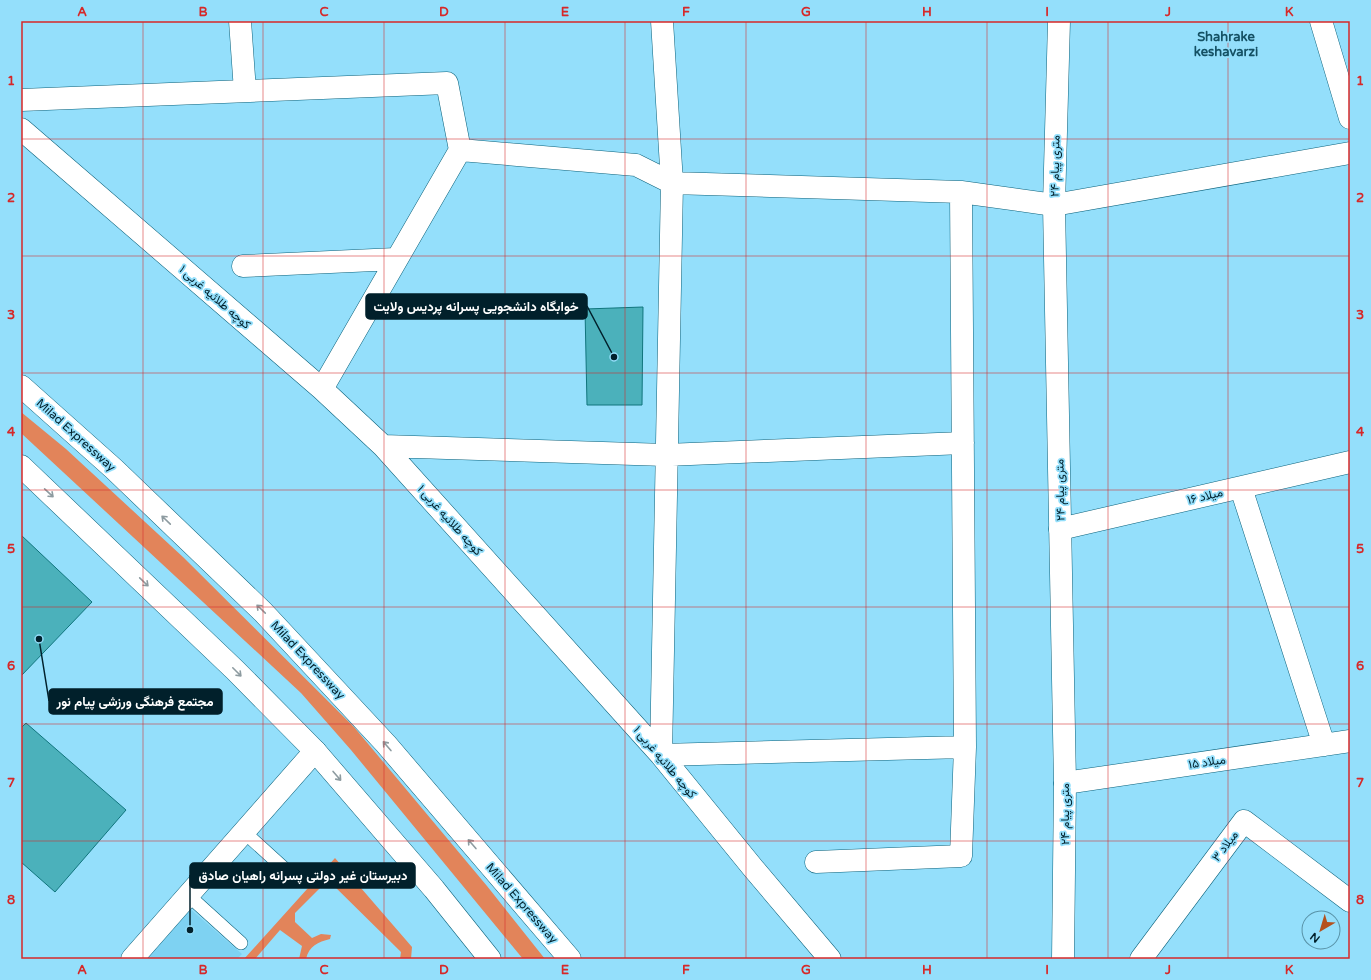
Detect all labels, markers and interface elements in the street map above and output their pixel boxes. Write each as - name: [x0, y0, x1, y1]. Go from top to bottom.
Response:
- text: A: [77, 4, 87, 20]
- text: B: [198, 4, 208, 20]
- text: C: [319, 4, 329, 20]
- text: D: [439, 4, 449, 20]
- text: E: [561, 4, 569, 20]
- text: F: [682, 4, 690, 20]
- text: G: [801, 4, 811, 20]
- text: H: [922, 4, 932, 20]
- text: I: [1045, 4, 1049, 20]
- text: J: [1164, 4, 1171, 20]
- text: K: [1285, 4, 1294, 20]
- district label: Shahrake keshavarzi: [1194, 29, 1258, 60]
- text: 1: [7, 73, 15, 89]
- text: 1: [1356, 73, 1364, 89]
- street label: ۲۴ متری پیام: [1047, 135, 1064, 197]
- text: 2: [7, 190, 15, 206]
- text: 2: [1356, 190, 1364, 206]
- street label: کوچه طلائیه غربی ۱: [176, 262, 254, 333]
- callout: خوابگاه دانشجویی پسرانه پردیس ولایت: [366, 294, 587, 319]
- text: خوابگاه دانشجویی پسرانه پردیس ولایت: [373, 299, 579, 316]
- text: 3: [7, 307, 15, 323]
- text: 3: [1356, 307, 1364, 323]
- street label: Milad Expressway: [33, 396, 119, 475]
- text: 4: [7, 424, 16, 440]
- text: 4: [1356, 424, 1365, 440]
- street label: ۲۴ متری پیام: [1052, 459, 1069, 521]
- street label: کوچه طلائیه غربی ۱: [414, 482, 485, 559]
- street label: میلاد ۱۶: [1186, 485, 1224, 507]
- one-way arrow: [44, 488, 54, 497]
- one-way arrow: [161, 515, 172, 524]
- text: 5: [7, 541, 15, 557]
- text: 5: [1356, 541, 1364, 557]
- one-way arrow: [138, 578, 149, 587]
- one-way arrow: [256, 604, 266, 614]
- street label: Milad Expressway: [268, 618, 348, 702]
- text: 6: [7, 658, 15, 674]
- text: 6: [1356, 658, 1364, 674]
- one-way arrow: [232, 667, 242, 677]
- callout: مجتمع فرهنگی ورزشی پیام نور: [49, 689, 222, 714]
- text: مجتمع فرهنگی ورزشی پیام نور: [56, 694, 213, 711]
- street label: کوچه طلائیه غربی ۱: [630, 723, 699, 802]
- one-way arrow: [383, 741, 392, 751]
- street label: میلاد ۱۵: [1188, 752, 1226, 772]
- one-way arrow: [333, 771, 342, 781]
- text: 7: [7, 775, 15, 791]
- text: 7: [1356, 775, 1364, 791]
- street label: ۲۴ متری پیام: [1058, 783, 1073, 845]
- street label: میلاد ۳: [1209, 828, 1241, 864]
- one-way arrow: [467, 839, 476, 850]
- street label: Milad Expressway: [483, 860, 561, 946]
- callout: دبیرستان غیر دولتی پسرانه راهیان صادق: [190, 863, 415, 888]
- text: دبیرستان غیر دولتی پسرانه راهیان صادق: [198, 868, 408, 885]
- text: 8: [7, 892, 15, 908]
- text: 8: [1356, 892, 1364, 908]
- north arrow: [1301, 910, 1341, 950]
- text: N: [1308, 930, 1323, 945]
- text: A: [77, 962, 87, 978]
- text: B: [198, 962, 208, 978]
- text: C: [319, 962, 329, 978]
- text: D: [439, 962, 449, 978]
- text: E: [561, 962, 569, 978]
- text: F: [682, 962, 690, 978]
- text: G: [801, 962, 811, 978]
- text: H: [922, 962, 932, 978]
- text: I: [1045, 962, 1049, 978]
- text: J: [1164, 962, 1171, 978]
- text: K: [1285, 962, 1294, 978]

